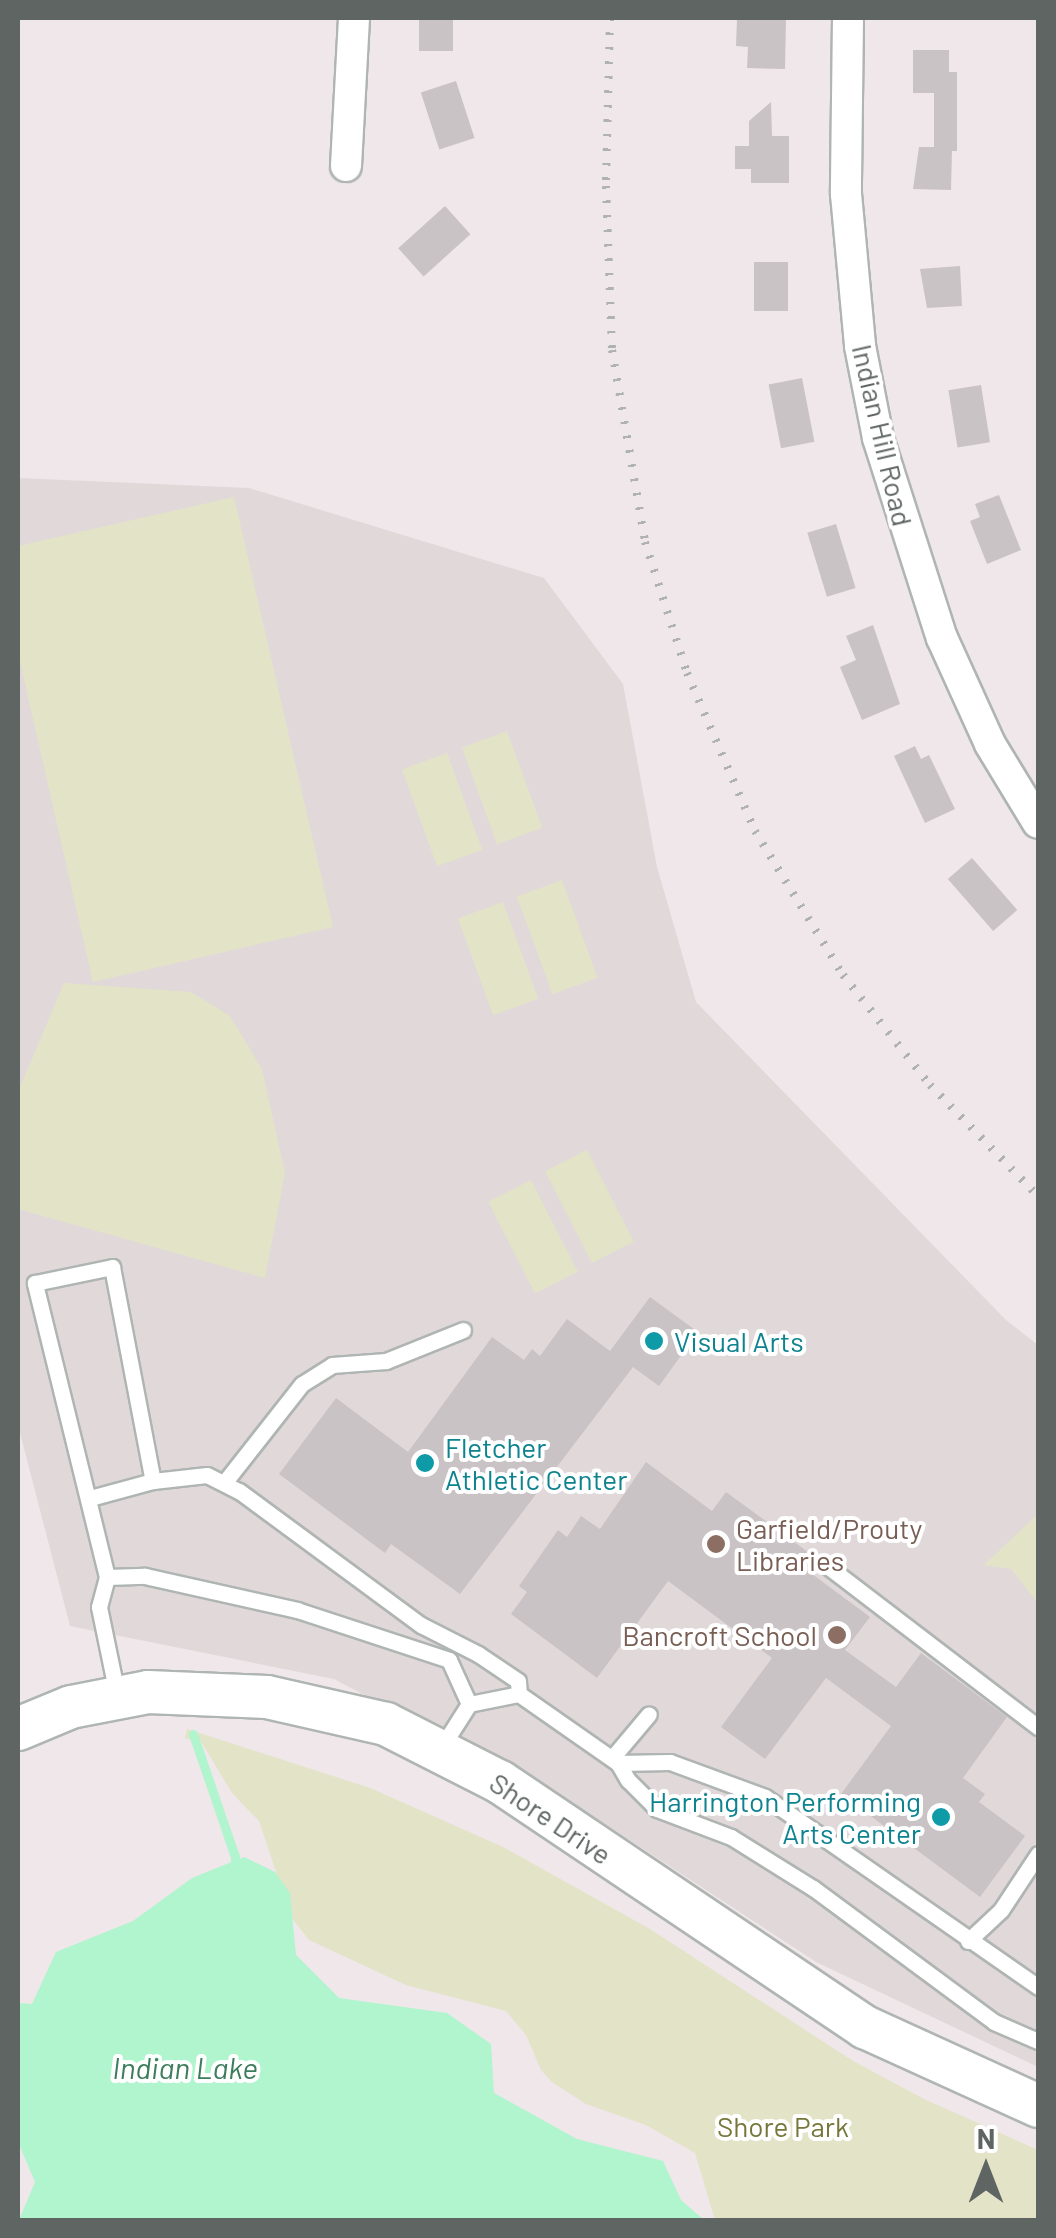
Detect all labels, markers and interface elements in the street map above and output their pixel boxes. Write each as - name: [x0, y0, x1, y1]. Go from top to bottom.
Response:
- street label: Indian Hill Road: [846, 341, 920, 529]
- place label: Visual Arts: [674, 1324, 804, 1358]
- marker: Visual Arts: [643, 1330, 665, 1352]
- place label: Fletcher Athletic Center: [445, 1430, 627, 1496]
- marker: Fletcher Athletic Center: [414, 1452, 436, 1474]
- place label: Garfield/Prouty Libraries: [736, 1511, 922, 1577]
- marker: Garfield/Prouty Libraries: [705, 1533, 727, 1555]
- place label: Bancroft School: [622, 1618, 817, 1652]
- marker: Bancroft School: [826, 1624, 848, 1646]
- street label: Shore Drive: [484, 1765, 618, 1871]
- place label: Harrington Performing Arts Center: [649, 1784, 921, 1850]
- marker: Harrington Performing Arts Center: [930, 1806, 952, 1828]
- water label: Indian Lake: [112, 2049, 258, 2085]
- park label: Shore Park: [717, 2109, 849, 2143]
- north arrow: [936, 2118, 1036, 2218]
- text: N: [977, 2121, 995, 2155]

